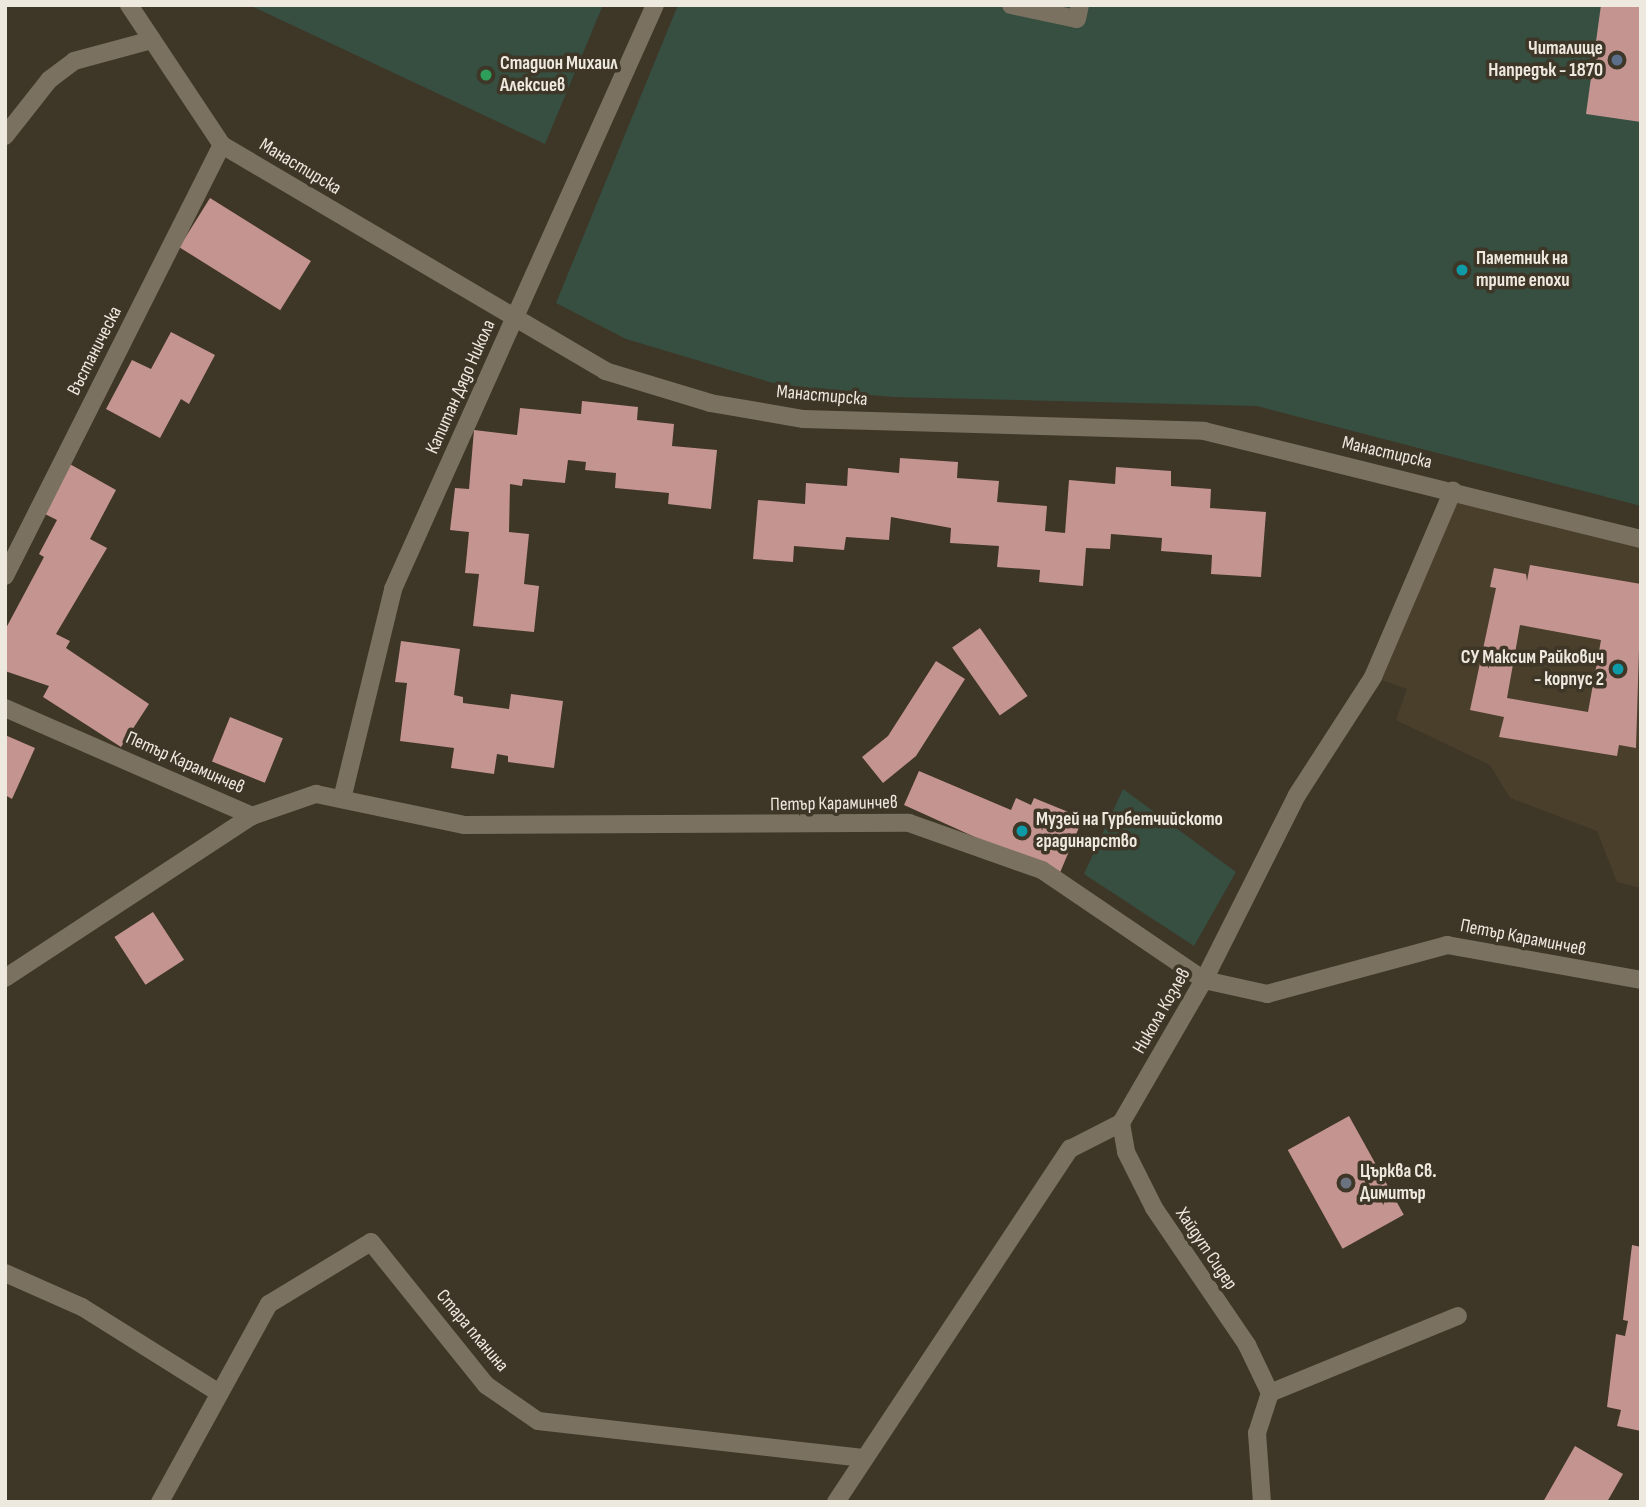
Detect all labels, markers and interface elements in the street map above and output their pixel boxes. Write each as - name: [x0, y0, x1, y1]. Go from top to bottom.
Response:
- place label: Читалище Напредък - 1870: [1488, 38, 1603, 82]
- marker: Читалище Напредък - 1870: [1609, 52, 1625, 68]
- place label: Стадион Михаил Алексиев: [500, 53, 618, 97]
- marker: Стадион Михаил Алексиев: [478, 67, 494, 83]
- street label: Манастирска: [255, 134, 345, 200]
- place label: Паметник на трите епохи: [1476, 248, 1570, 292]
- marker: Паметник на трите епохи: [1454, 262, 1470, 278]
- street label: Въстаническа: [63, 303, 127, 399]
- street label: Капитан Дядо Никола: [421, 316, 501, 458]
- street label: Манастирска: [776, 381, 868, 411]
- street label: Манастирска: [1340, 432, 1434, 474]
- place label: СУ Максим Райкович - корпус 2: [1461, 647, 1604, 691]
- marker: СУ Максим Райкович - корпус 2: [1610, 661, 1626, 677]
- street label: Петър Караминчев: [122, 727, 248, 799]
- street label: Петър Караминчев: [770, 791, 898, 817]
- place label: Музей на Гурбетчийското градинарство: [1036, 809, 1223, 853]
- marker: Музей на Гурбетчийското градинарство: [1014, 823, 1030, 839]
- street label: Петър Караминчев: [1458, 915, 1588, 961]
- street label: Никола Козлев: [1128, 964, 1196, 1058]
- place label: Църква Св. Димитър: [1360, 1161, 1437, 1205]
- marker: Църква Св. Димитър: [1338, 1175, 1354, 1191]
- street label: Хайдут Сидер: [1170, 1204, 1242, 1294]
- street label: Стара планина: [431, 1285, 513, 1377]

